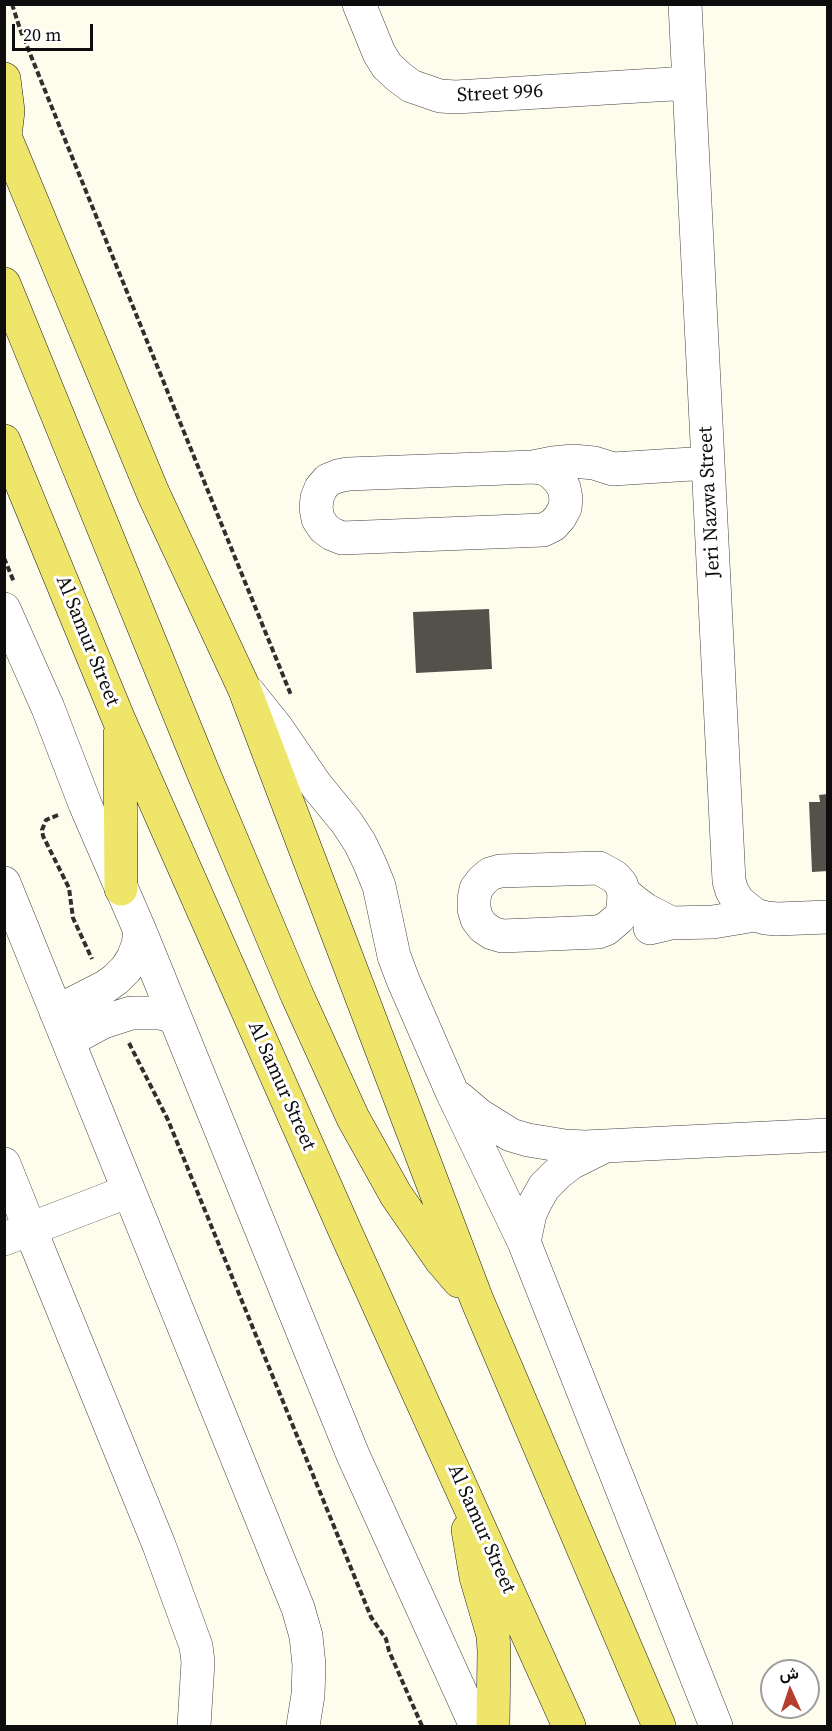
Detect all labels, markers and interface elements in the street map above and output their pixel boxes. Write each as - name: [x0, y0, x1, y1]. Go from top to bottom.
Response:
- scale bar: [15, 12, 96, 50]
- text: 20 m: [23, 22, 61, 47]
- street label: Street 996: [456, 80, 544, 108]
- street label: Jeri Nazwa Street: [694, 426, 726, 578]
- street label: Al Samur Street: [50, 572, 124, 710]
- street label: Al Samur Street: [242, 1018, 320, 1154]
- street label: Al Samur Street: [442, 1461, 520, 1597]
- north arrow: [760, 1659, 820, 1719]
- text: ش: [779, 1662, 799, 1685]

